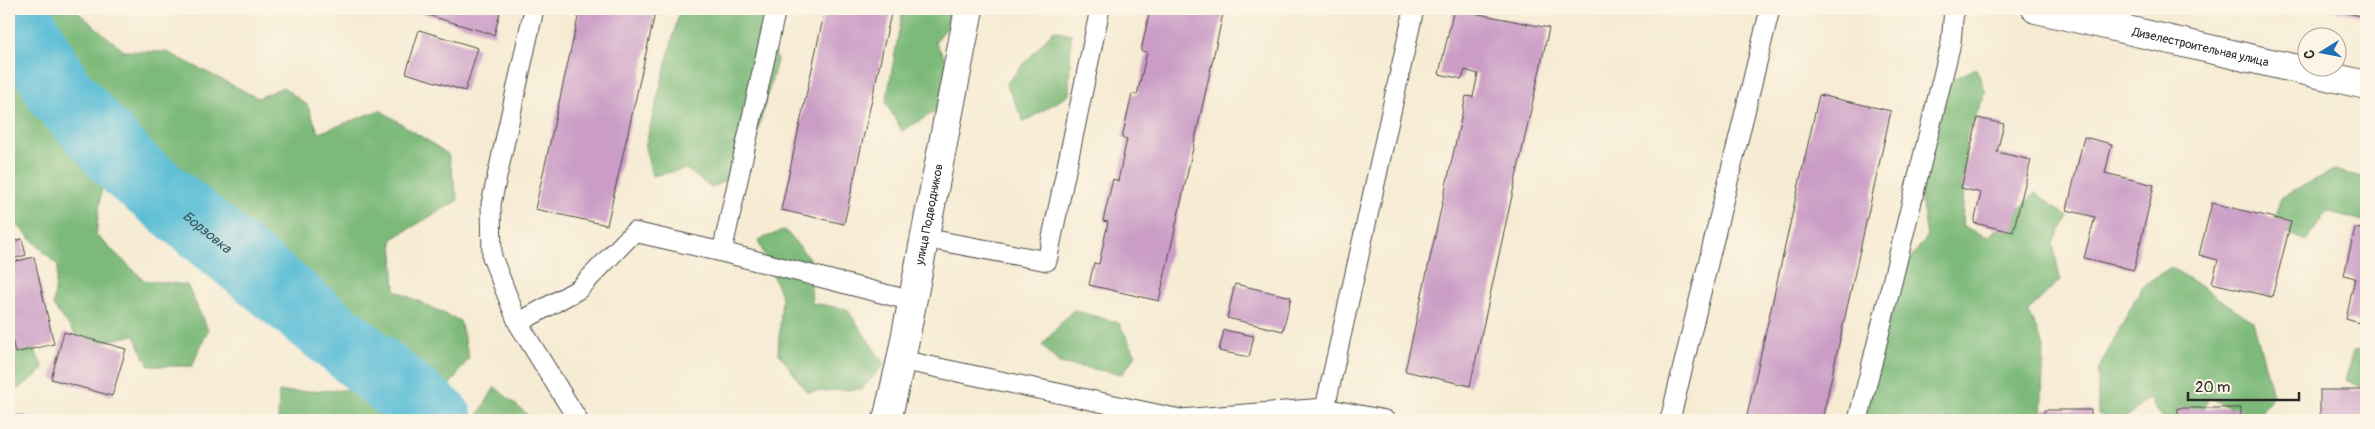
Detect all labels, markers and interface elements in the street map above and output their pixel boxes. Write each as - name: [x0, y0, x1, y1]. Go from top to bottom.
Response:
- street label: Дизелестроительная улица: [2130, 24, 2271, 70]
- north arrow: [2298, 28, 2348, 78]
- text: С: [2301, 48, 2319, 60]
- street label: улица Подводников: [912, 162, 947, 267]
- water label: Борзовка: [179, 208, 236, 258]
- scale bar: [2188, 369, 2299, 401]
- text: 20 m: [2195, 378, 2230, 397]

